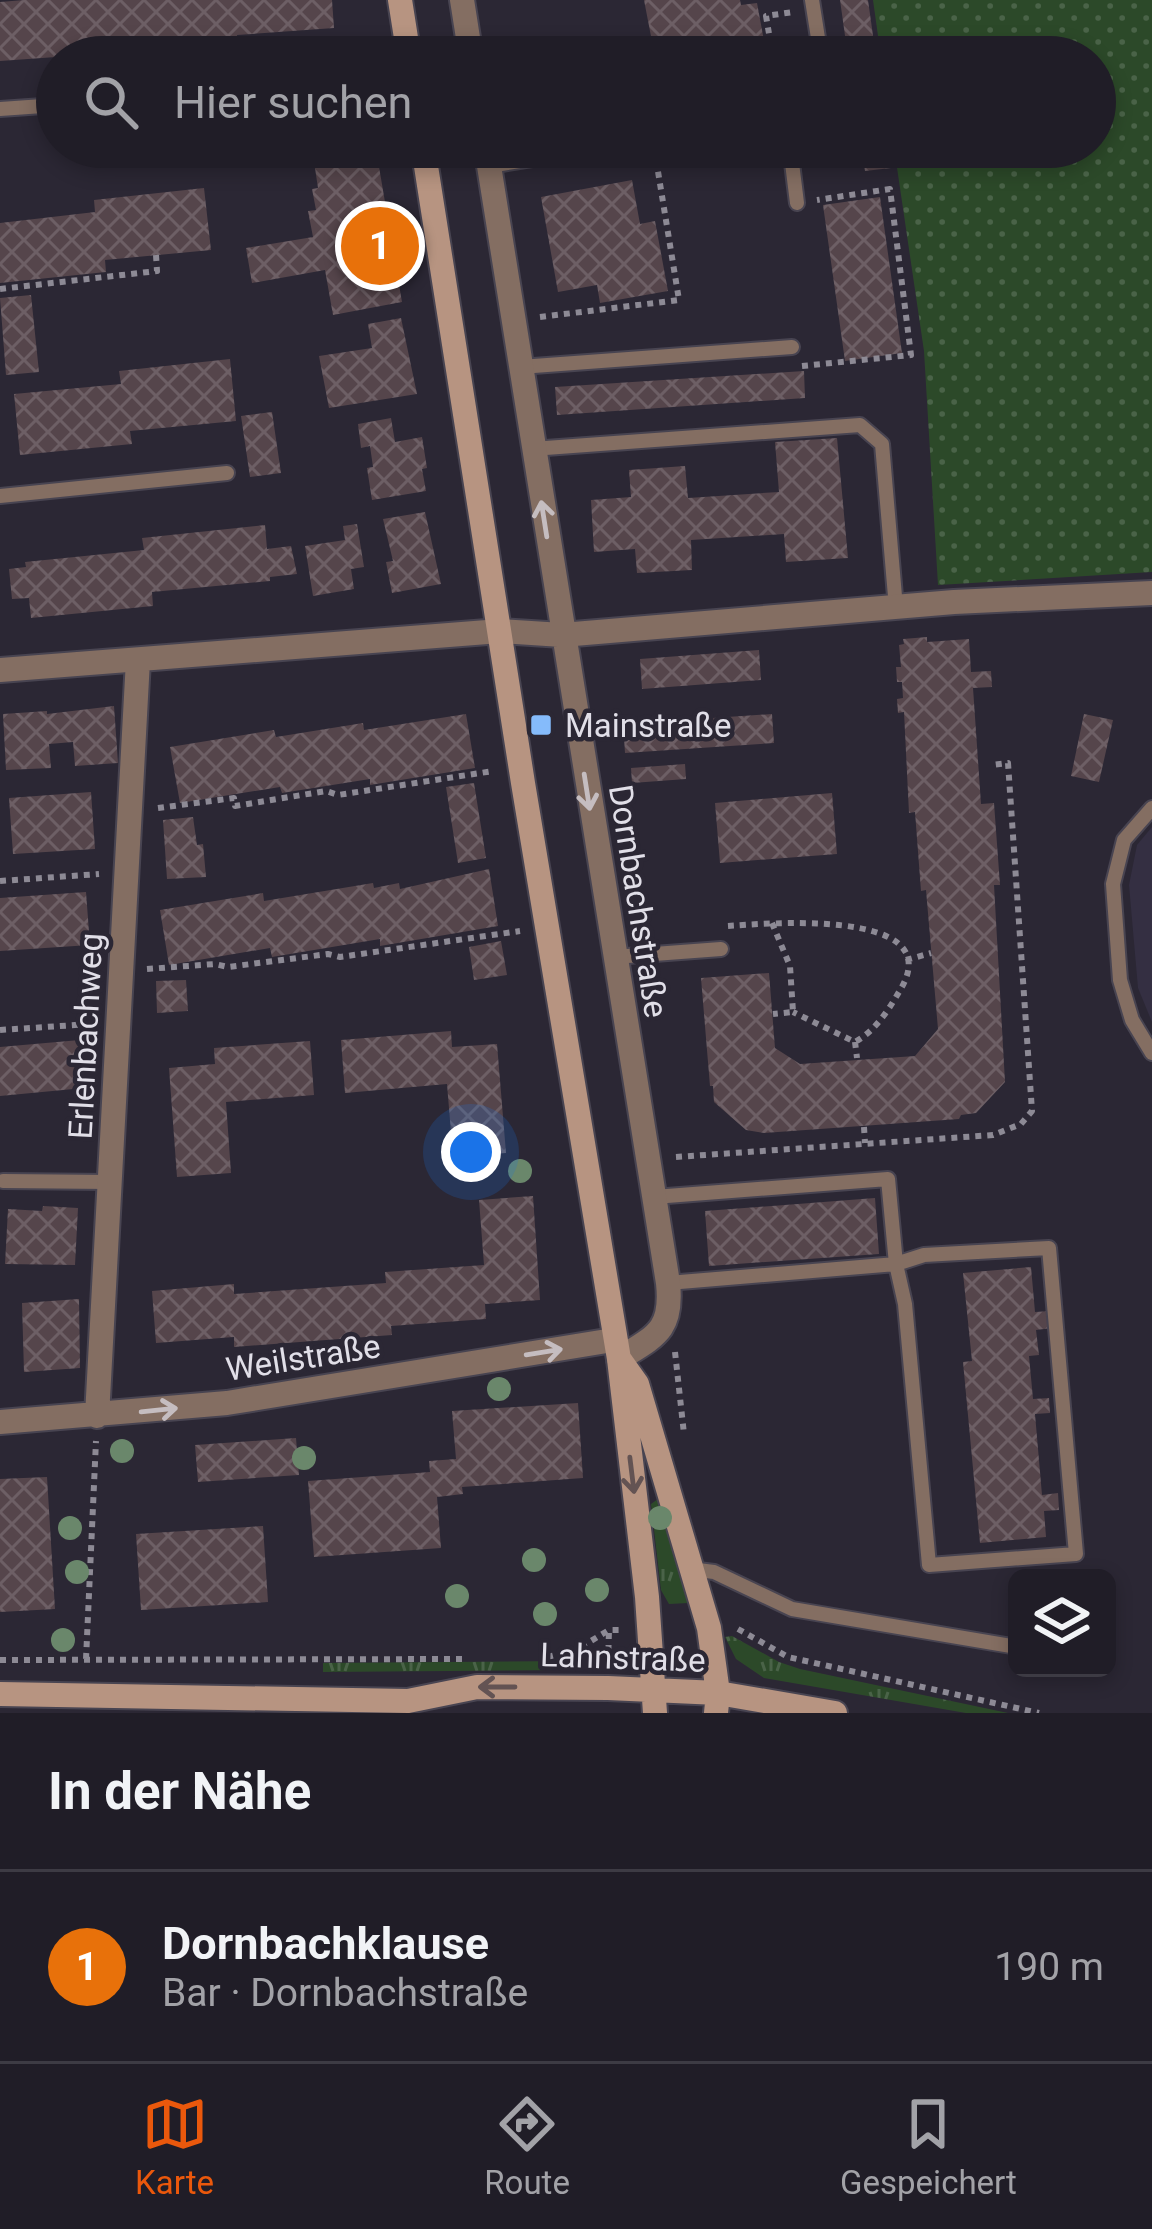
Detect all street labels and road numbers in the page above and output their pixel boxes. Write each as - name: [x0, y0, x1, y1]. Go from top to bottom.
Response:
- street label: Dornbachstraße: [601, 782, 676, 1020]
- street label: Erlenbachweg: [61, 932, 110, 1140]
- street label: Weilstraße: [223, 1326, 383, 1389]
- street label: Lahnstraße: [540, 1635, 706, 1680]

